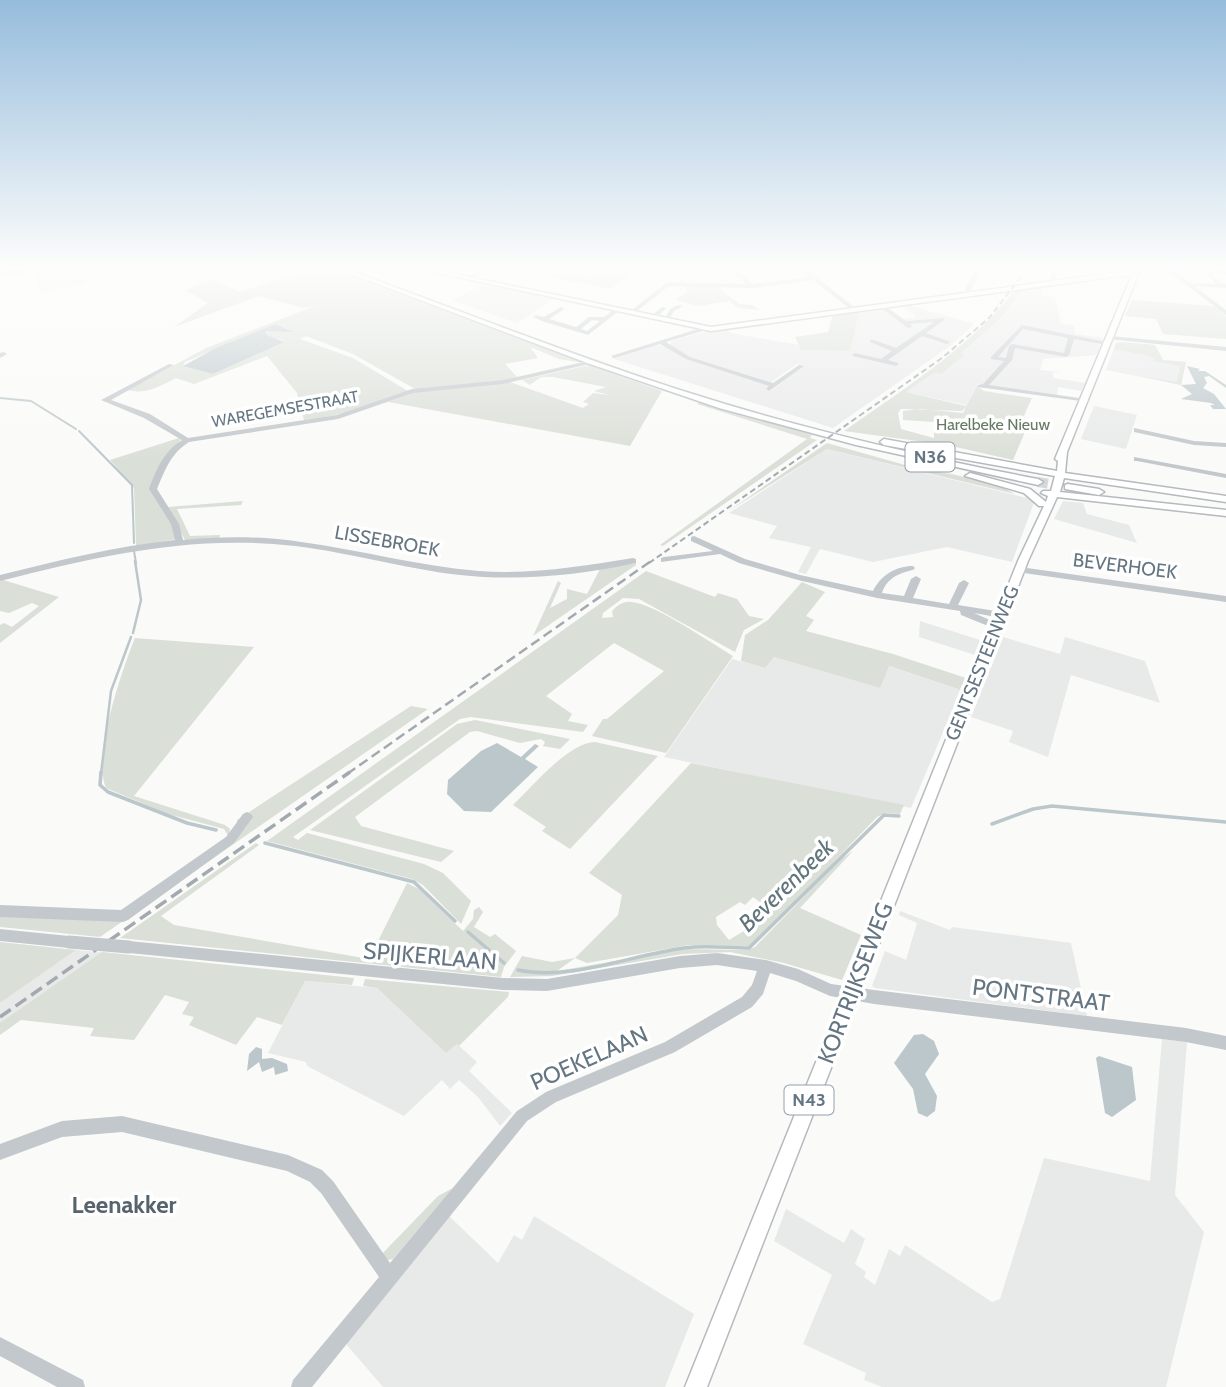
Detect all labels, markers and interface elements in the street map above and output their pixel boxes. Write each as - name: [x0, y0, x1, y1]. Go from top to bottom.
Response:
- street label: WAREGEMSESTRAAT: [210, 387, 360, 431]
- park label: Harelbeke Nieuw: [936, 415, 1050, 434]
- road number: N36: [906, 443, 954, 472]
- street label: LISSEBROEK: [333, 520, 441, 562]
- street label: BEVERHOEK: [1072, 548, 1179, 584]
- street label: GENTSESTEENWEG: [940, 582, 1024, 744]
- water label: Beverenbeek: [732, 832, 840, 938]
- street label: KORTRIJKSEWEG: [811, 898, 899, 1068]
- street label: SPIJKERLAAN: [362, 936, 498, 976]
- street label: PONTSTRAAT: [971, 973, 1111, 1017]
- street label: POEKELAAN: [526, 1020, 652, 1096]
- road number: N43: [784, 1086, 834, 1114]
- district label: Leenakker: [72, 1190, 176, 1219]

